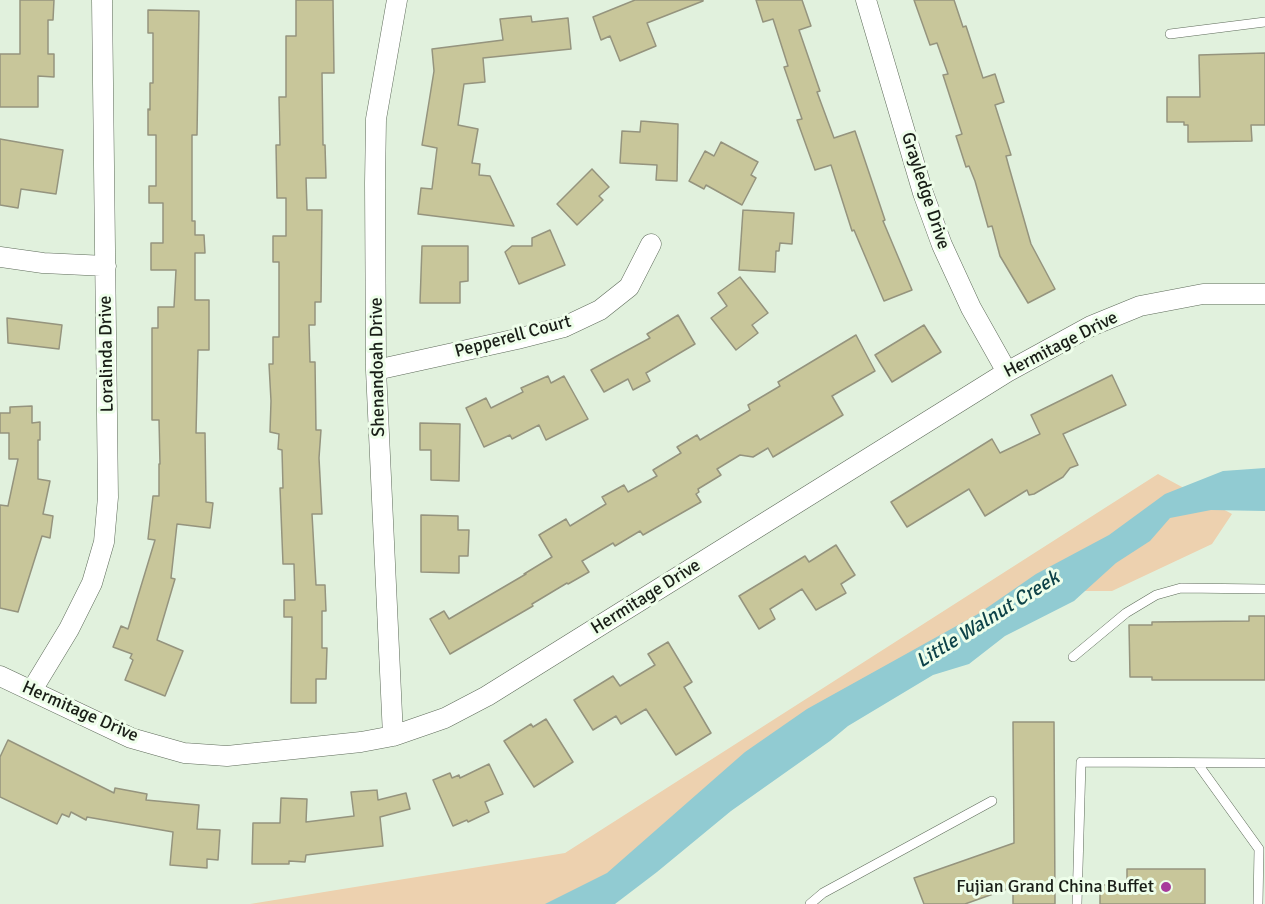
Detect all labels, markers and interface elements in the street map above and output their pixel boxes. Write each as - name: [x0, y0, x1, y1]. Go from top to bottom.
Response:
- street label: Grayledge Drive: [896, 130, 954, 252]
- street label: Loralinda Drive: [95, 295, 119, 413]
- street label: Shenandoah Drive: [366, 297, 390, 437]
- street label: Hermitage Drive: [1000, 307, 1122, 383]
- street label: Pepperell Court: [452, 311, 574, 363]
- street label: Hermitage Drive: [587, 555, 705, 639]
- water label: Little Walnut Creek: [912, 566, 1064, 674]
- street label: Hermitage Drive: [19, 677, 141, 747]
- place label: Fujian Grand China Buffet: [956, 876, 1154, 898]
- marker: Fujian Grand China Buffet: [1159, 880, 1173, 894]

